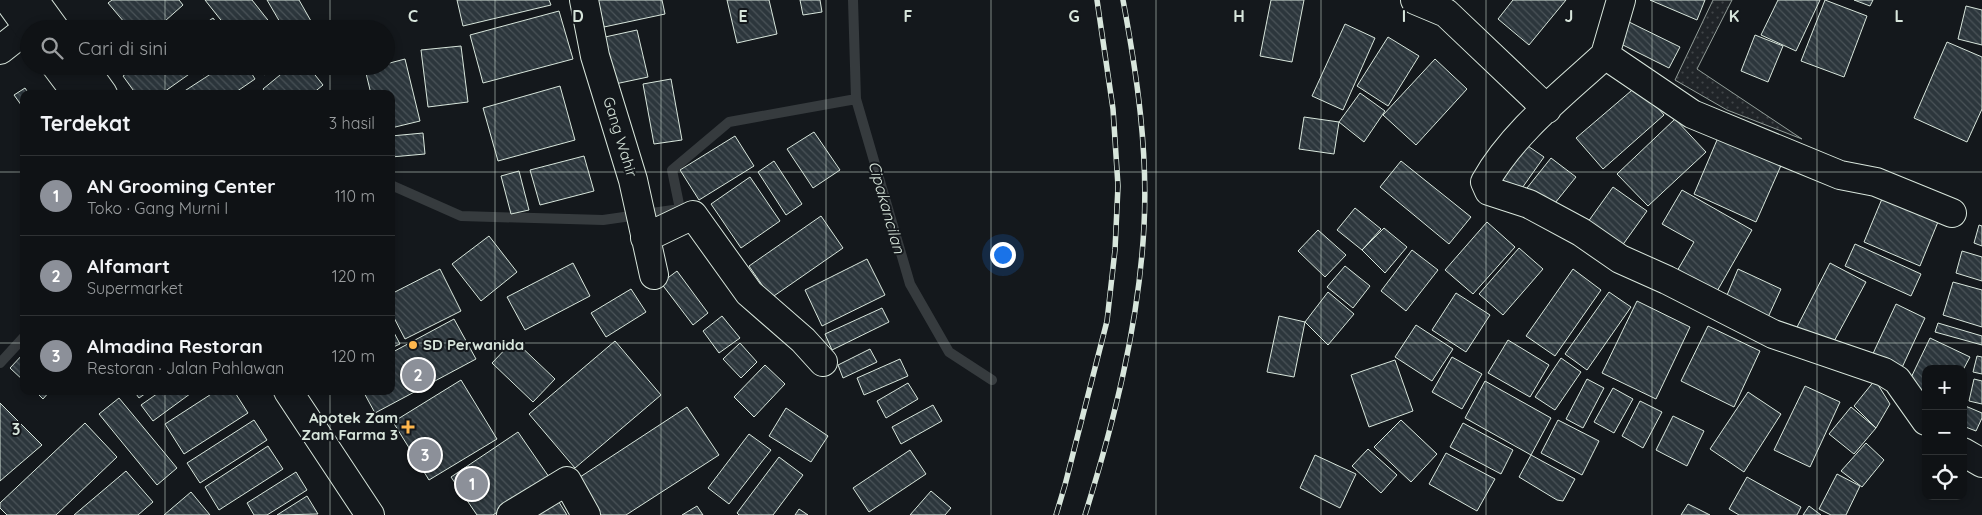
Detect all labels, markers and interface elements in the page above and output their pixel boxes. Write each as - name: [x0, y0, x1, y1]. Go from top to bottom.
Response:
- text: C: [408, 6, 418, 26]
- text: D: [572, 6, 584, 26]
- text: E: [738, 6, 748, 26]
- text: F: [904, 6, 913, 26]
- text: G: [1068, 6, 1080, 26]
- text: H: [1233, 6, 1245, 26]
- text: I: [1402, 6, 1406, 26]
- text: J: [1565, 6, 1573, 26]
- text: K: [1729, 6, 1739, 26]
- text: L: [1895, 6, 1904, 26]
- search box: [20, 20, 395, 75]
- icon: search: [38, 34, 66, 62]
- text: Cari di sini: [78, 36, 167, 60]
- street label: Gang Wahir: [599, 94, 642, 179]
- text: Terdekat: [40, 110, 131, 136]
- text: 3 hasil: [329, 113, 375, 133]
- water label: Cipakancilan: [864, 159, 910, 256]
- text: AN Grooming Center: [87, 174, 276, 198]
- text: 1: [53, 186, 59, 206]
- text: 110 m: [335, 186, 375, 206]
- text: Toko · Gang Murni I: [87, 198, 228, 218]
- your location: [990, 242, 1016, 268]
- text: Alfamart: [87, 254, 170, 278]
- text: 2: [51, 266, 61, 286]
- text: 120 m: [332, 266, 375, 286]
- text: Supermarket: [87, 278, 183, 298]
- text: Almadina Restoran: [87, 334, 263, 358]
- place label: SD Perwanida: [423, 335, 524, 354]
- marker: SD Perwanida: [407, 339, 419, 351]
- text: 3: [52, 346, 60, 366]
- text: 120 m: [332, 346, 375, 366]
- pin: 2: [402, 356, 434, 394]
- text: Restoran · Jalan Pahlawan: [87, 358, 284, 378]
- map controls: [1922, 365, 1967, 500]
- button: +: [1922, 365, 1967, 410]
- place label: Apotek Zam Zam Farma 3: [301, 408, 398, 444]
- button: −: [1922, 410, 1967, 455]
- text: 3: [12, 419, 20, 439]
- marker: Apotek Zam Zam Farma 3: [402, 421, 414, 433]
- pin: 3: [409, 436, 441, 474]
- button: locate: [1922, 455, 1967, 500]
- pin: 1: [456, 465, 488, 503]

